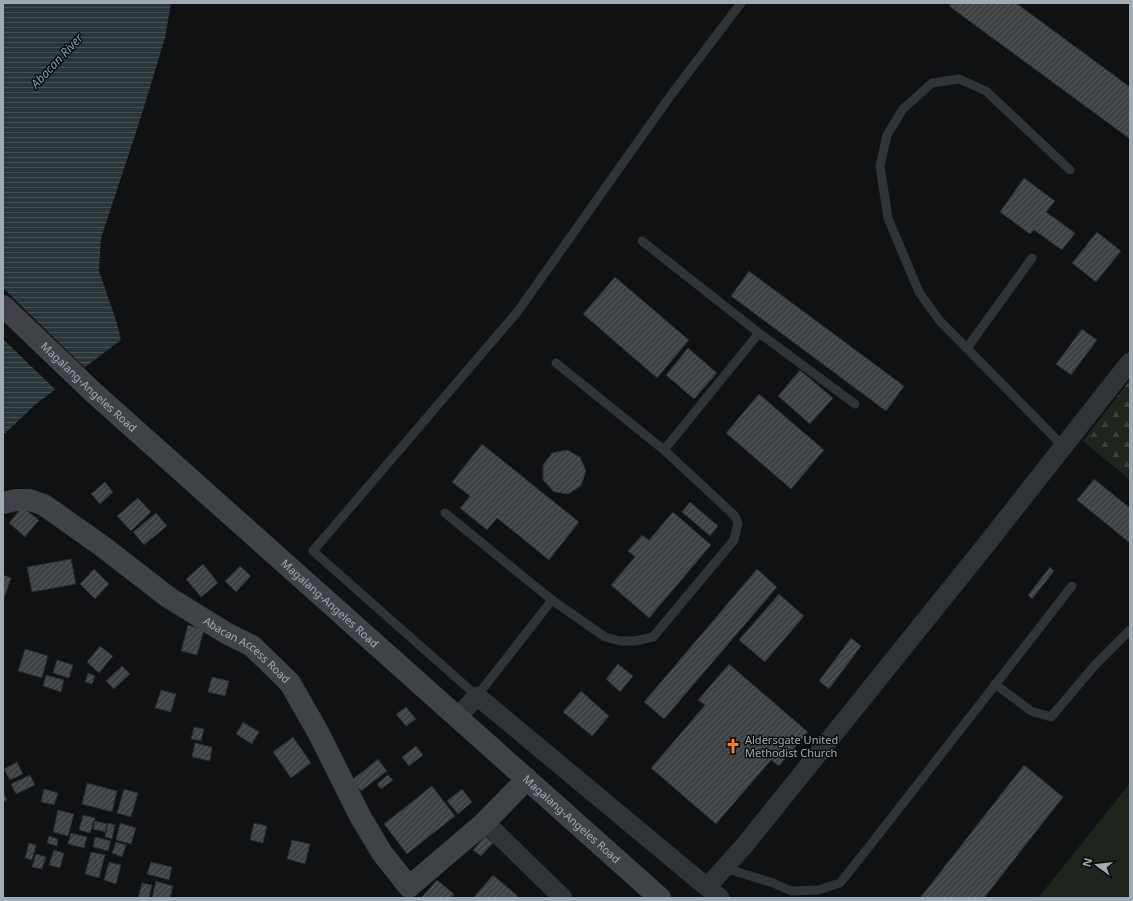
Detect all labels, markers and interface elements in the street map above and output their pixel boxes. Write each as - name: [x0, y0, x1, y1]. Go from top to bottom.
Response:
- water label: Abacan River: [26, 29, 87, 92]
- street label: Magalang-Angeles Road: [38, 338, 140, 435]
- street label: Magalang-Angeles Road: [278, 556, 382, 651]
- street label: Abacan Access Road: [201, 613, 294, 686]
- place label: Aldersgate United Methodist Church: [745, 732, 838, 760]
- church icon: Aldersgate United Methodist Church: [724, 737, 742, 755]
- street label: Magalang-Angeles Road: [520, 771, 624, 866]
- north arrow: [1077, 845, 1117, 885]
- text: N: [1078, 856, 1095, 869]

